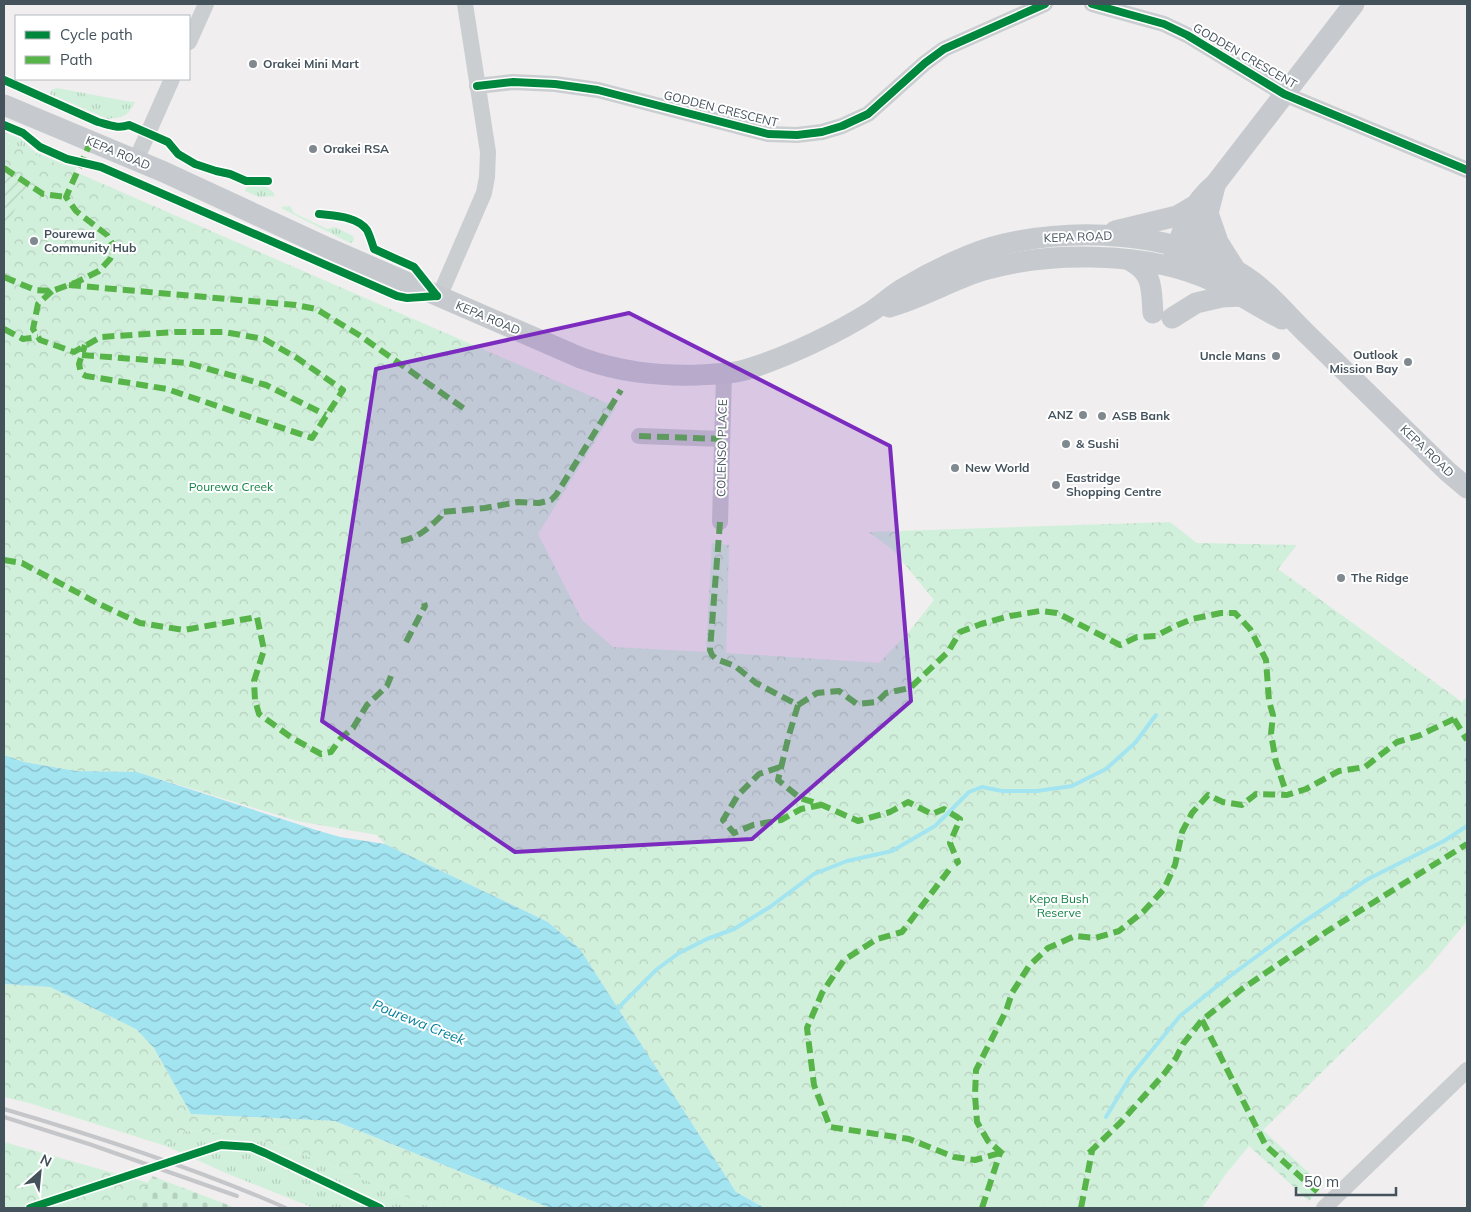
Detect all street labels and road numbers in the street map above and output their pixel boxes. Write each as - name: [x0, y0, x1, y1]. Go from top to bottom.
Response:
- street label: GODDEN CRESCENT: [1191, 20, 1301, 92]
- street label: GODDEN CRESCENT: [662, 87, 781, 130]
- street label: KEPA ROAD: [84, 132, 153, 173]
- street label: KEPA ROAD: [1043, 228, 1113, 245]
- street label: KEPA ROAD: [454, 297, 523, 338]
- street label: COLENSO PLACE: [713, 399, 730, 497]
- street label: KEPA ROAD: [1397, 421, 1457, 480]

